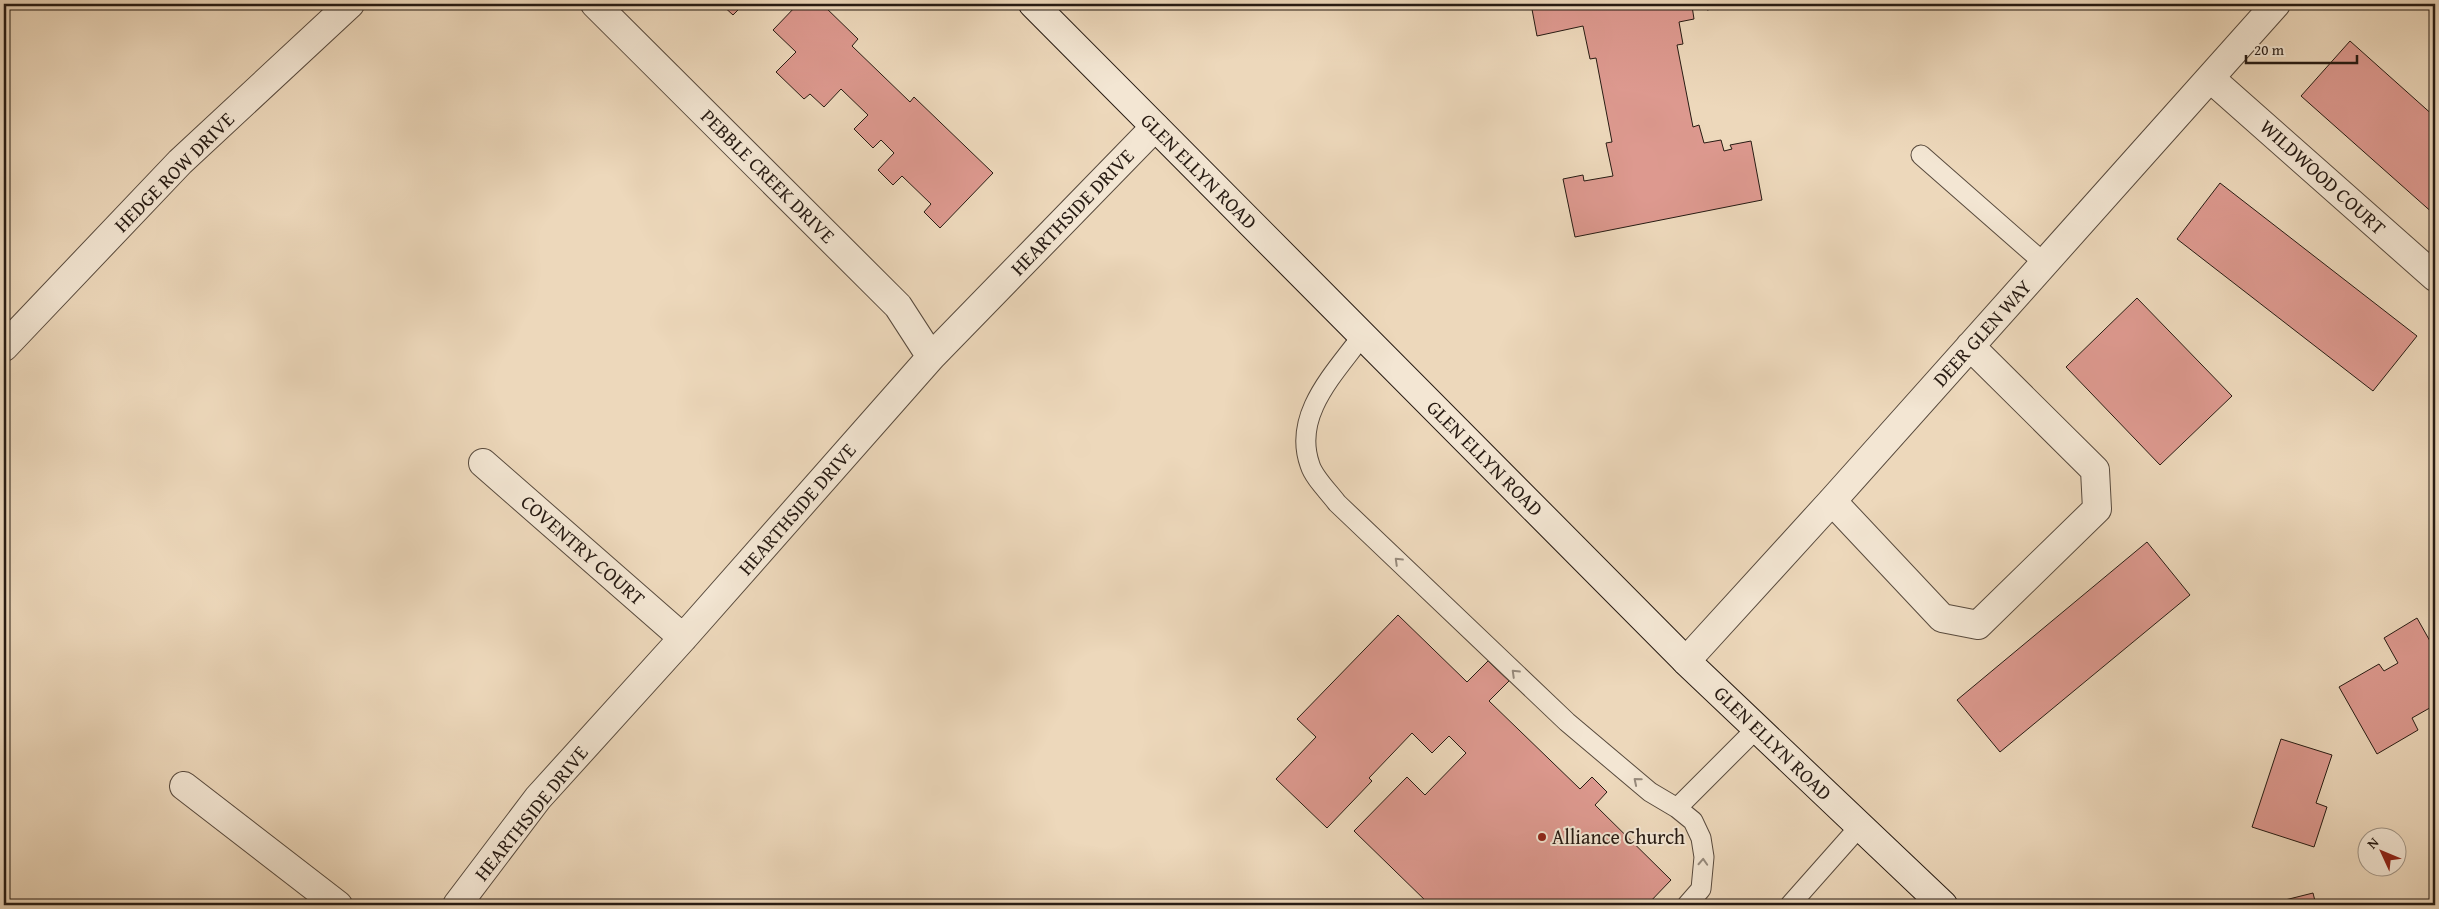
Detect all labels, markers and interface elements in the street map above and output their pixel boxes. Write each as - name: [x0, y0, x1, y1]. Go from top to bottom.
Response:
- scale bar: [2246, 32, 2358, 64]
- text: 20 m: [2254, 39, 2285, 60]
- street label: PEBBLE CREEK DRIVE: [695, 102, 842, 249]
- street label: HEDGE ROW DRIVE: [107, 105, 240, 238]
- street label: GLEN ELLYN ROAD: [1135, 106, 1264, 235]
- street label: WILDWOOD COURT: [2254, 112, 2393, 241]
- street label: HEARTHSIDE DRIVE: [1003, 142, 1140, 282]
- street label: DEER GLEN WAY: [1926, 273, 2038, 393]
- street label: GLEN ELLYN ROAD: [1421, 393, 1550, 522]
- street label: HEARTHSIDE DRIVE: [731, 436, 862, 581]
- street label: COVENTRY COURT: [515, 487, 652, 612]
- one-way arrow: [1395, 558, 1404, 567]
- one-way arrow: [1512, 670, 1521, 679]
- street label: GLEN ELLYN ROAD: [1708, 679, 1839, 807]
- street label: HEARTHSIDE DRIVE: [467, 739, 594, 887]
- one-way arrow: [1633, 778, 1642, 787]
- place label: Alliance Church: [1552, 822, 1685, 851]
- north arrow: [2356, 826, 2406, 876]
- marker: Alliance Church: [1536, 831, 1548, 843]
- text: N: [2362, 832, 2384, 853]
- one-way arrow: [1698, 858, 1709, 866]

